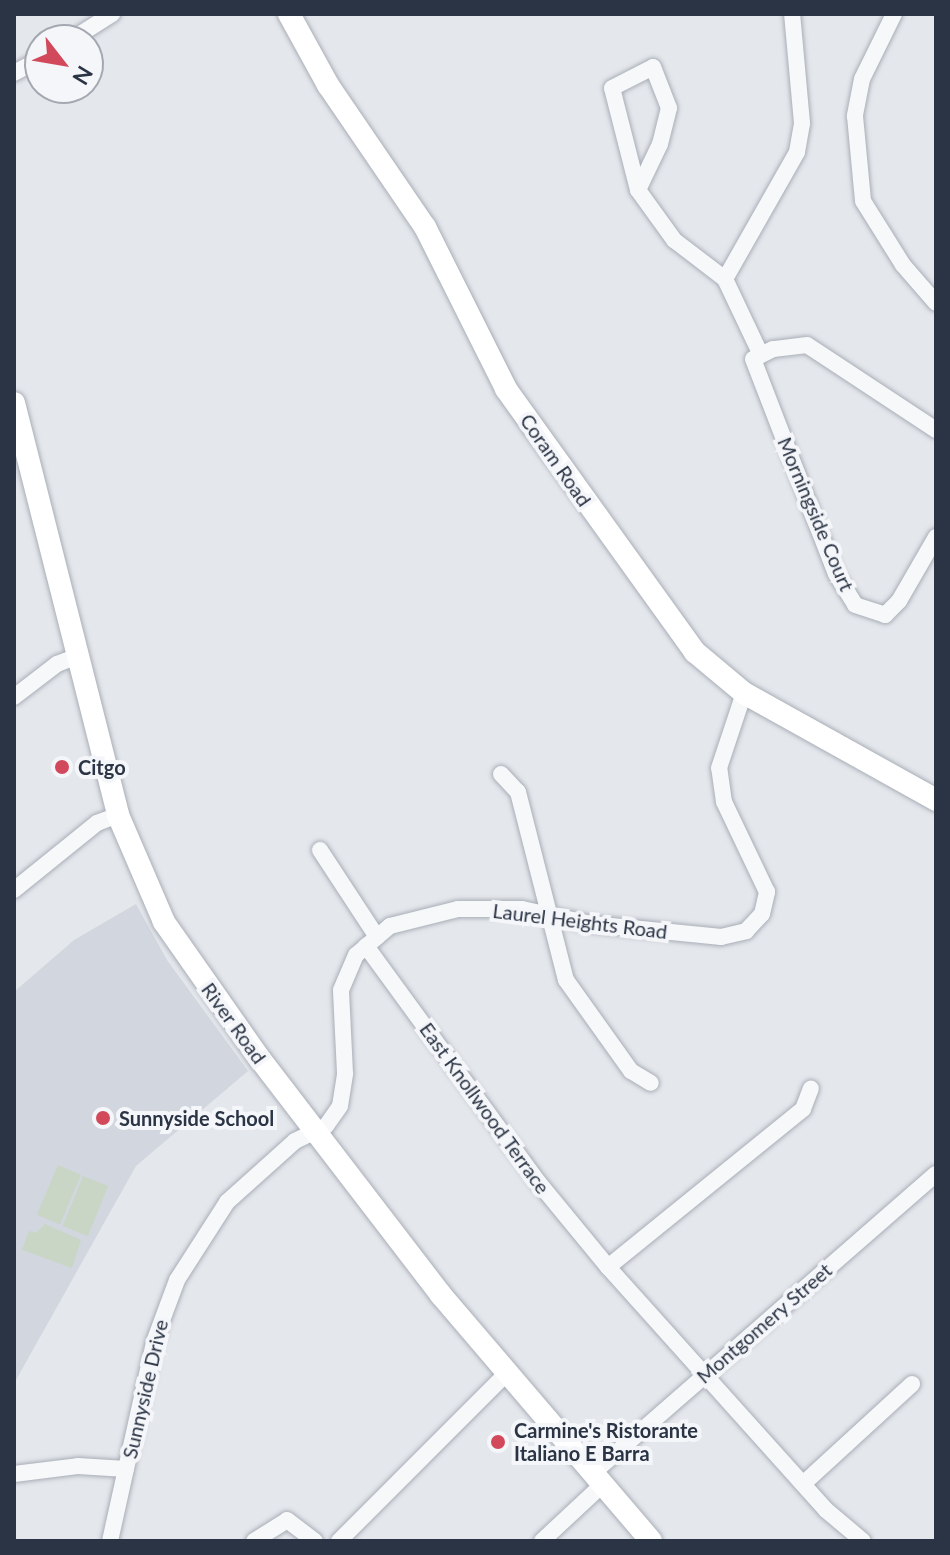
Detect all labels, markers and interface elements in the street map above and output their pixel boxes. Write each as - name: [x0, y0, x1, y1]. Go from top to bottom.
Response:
- north arrow: [24, 24, 104, 104]
- text: N: [67, 61, 99, 90]
- street label: Coram Road: [515, 409, 597, 511]
- street label: Morningside Court: [773, 433, 859, 595]
- place label: Citgo: [78, 755, 126, 779]
- marker: Citgo: [53, 758, 71, 776]
- street label: Laurel Heights Road: [491, 898, 669, 944]
- street label: River Road: [197, 978, 271, 1068]
- street label: East Knollwood Terrace: [415, 1018, 555, 1198]
- place label: Sunnyside School: [119, 1106, 274, 1130]
- marker: Sunnyside School: [94, 1109, 112, 1127]
- street label: Montgomery Street: [691, 1258, 837, 1388]
- street label: Sunnyside Drive: [117, 1317, 173, 1461]
- place label: Carmine's Ristorante Italiano E Barra: [514, 1418, 698, 1465]
- marker: Carmine's Ristorante Italiano E Barra: [489, 1433, 507, 1451]

